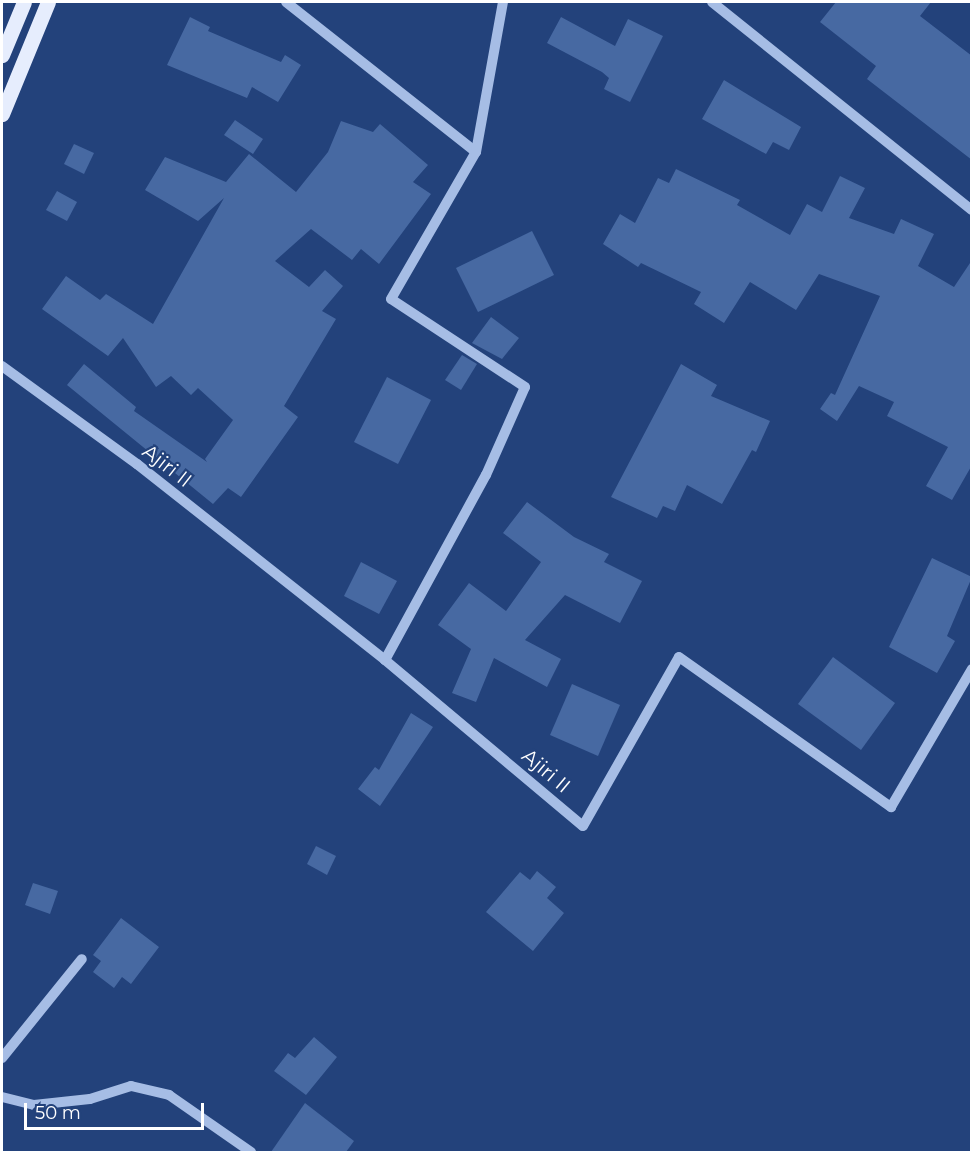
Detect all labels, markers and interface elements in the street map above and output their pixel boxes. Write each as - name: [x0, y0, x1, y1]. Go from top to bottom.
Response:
- street label: Ajiri II: [138, 439, 196, 493]
- street label: Ajiri II: [517, 744, 575, 798]
- scale bar: [27, 1091, 207, 1129]
- text: 50 m: [35, 1102, 81, 1124]

